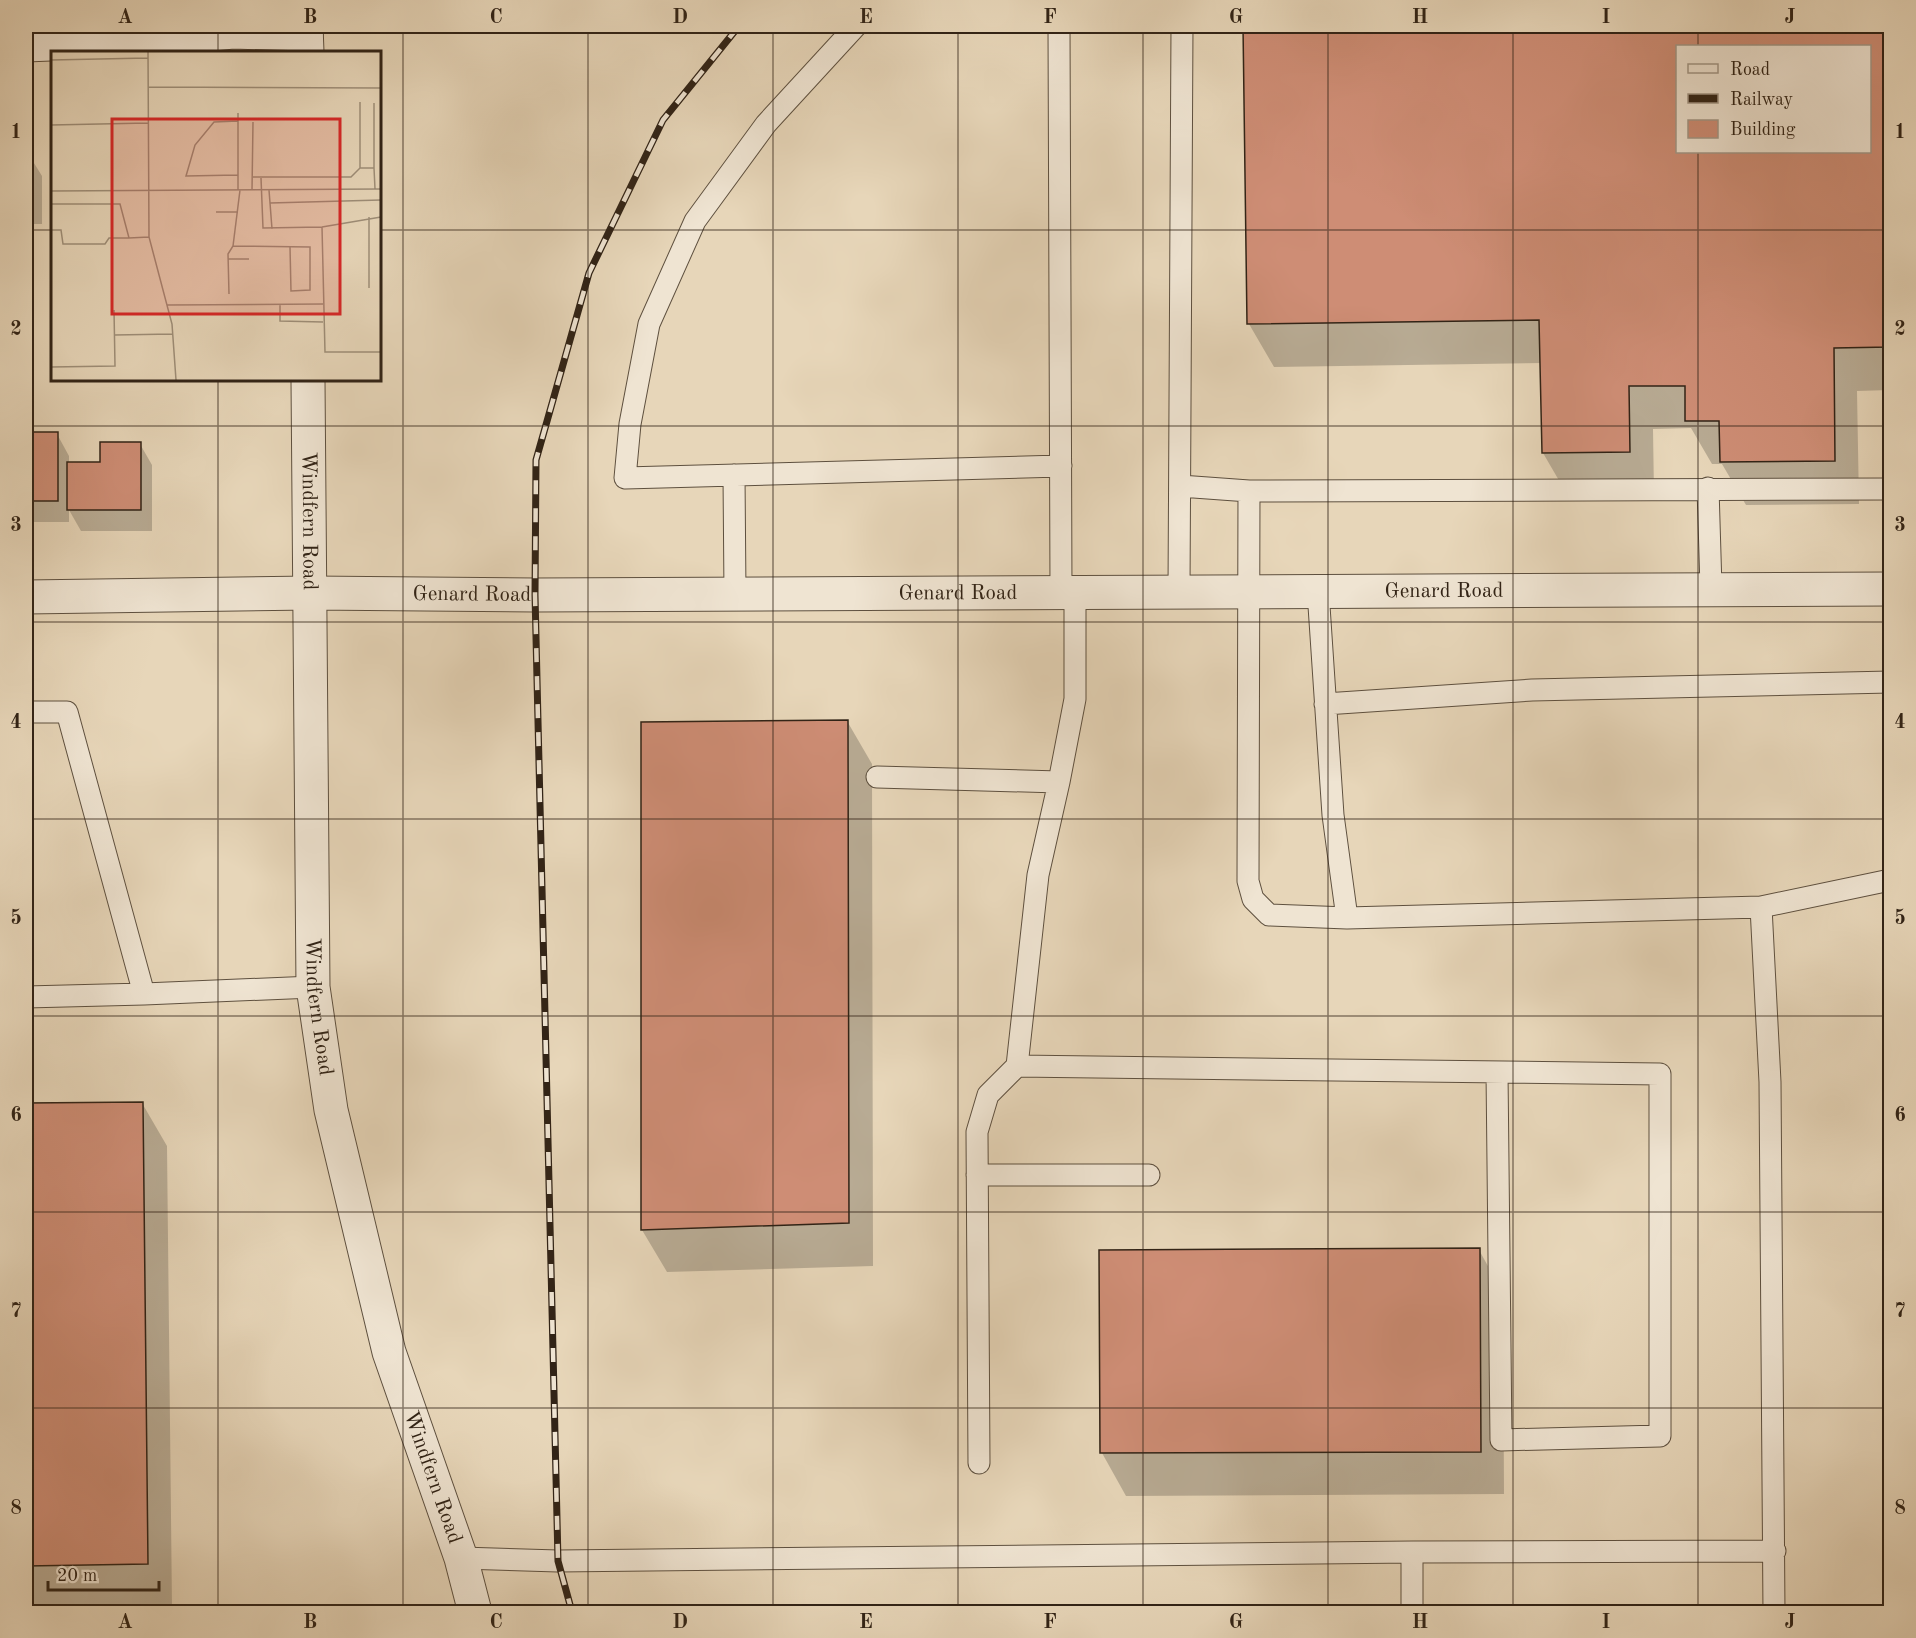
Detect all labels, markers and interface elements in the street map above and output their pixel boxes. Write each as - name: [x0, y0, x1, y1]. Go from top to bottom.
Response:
- text: A: [117, 8, 133, 28]
- text: B: [303, 8, 317, 28]
- text: C: [489, 8, 503, 28]
- text: D: [672, 8, 688, 28]
- text: E: [859, 8, 873, 28]
- text: F: [1043, 8, 1057, 28]
- text: G: [1229, 8, 1243, 28]
- text: H: [1412, 8, 1428, 28]
- text: I: [1602, 8, 1610, 28]
- text: J: [1785, 8, 1796, 28]
- legend: [1676, 45, 1871, 153]
- inset map: [51, 51, 381, 381]
- text: Road: [1730, 61, 1770, 79]
- text: Railway: [1730, 91, 1793, 109]
- text: Building: [1730, 121, 1796, 139]
- text: 1: [10, 123, 22, 143]
- text: 1: [1894, 123, 1906, 143]
- text: 2: [10, 320, 22, 340]
- text: 2: [1894, 320, 1906, 340]
- street label: Windfern Road: [298, 452, 320, 591]
- text: 3: [10, 516, 22, 536]
- text: 3: [1894, 516, 1906, 536]
- street label: Genard Road: [1385, 580, 1503, 602]
- street label: Genard Road: [899, 582, 1017, 604]
- street label: Genard Road: [412, 583, 531, 605]
- text: 4: [10, 713, 22, 733]
- text: 4: [1894, 713, 1906, 733]
- text: 5: [10, 908, 22, 929]
- text: 5: [1894, 908, 1906, 929]
- street label: Windfern Road: [302, 938, 336, 1077]
- text: 6: [10, 1106, 22, 1126]
- text: 6: [1894, 1106, 1906, 1126]
- text: 7: [10, 1302, 22, 1322]
- text: 7: [1894, 1302, 1906, 1322]
- street label: Windfern Road: [400, 1408, 466, 1546]
- text: 8: [10, 1499, 22, 1519]
- text: 8: [1894, 1499, 1906, 1519]
- scale bar: [48, 1554, 159, 1592]
- text: 20 m: [57, 1567, 97, 1585]
- text: A: [117, 1613, 133, 1633]
- text: B: [303, 1613, 317, 1633]
- text: C: [489, 1613, 503, 1633]
- text: D: [672, 1613, 688, 1633]
- text: E: [859, 1613, 873, 1633]
- text: F: [1043, 1613, 1057, 1633]
- text: G: [1229, 1613, 1243, 1633]
- text: H: [1412, 1613, 1428, 1633]
- text: I: [1602, 1613, 1610, 1633]
- text: J: [1785, 1613, 1796, 1633]

